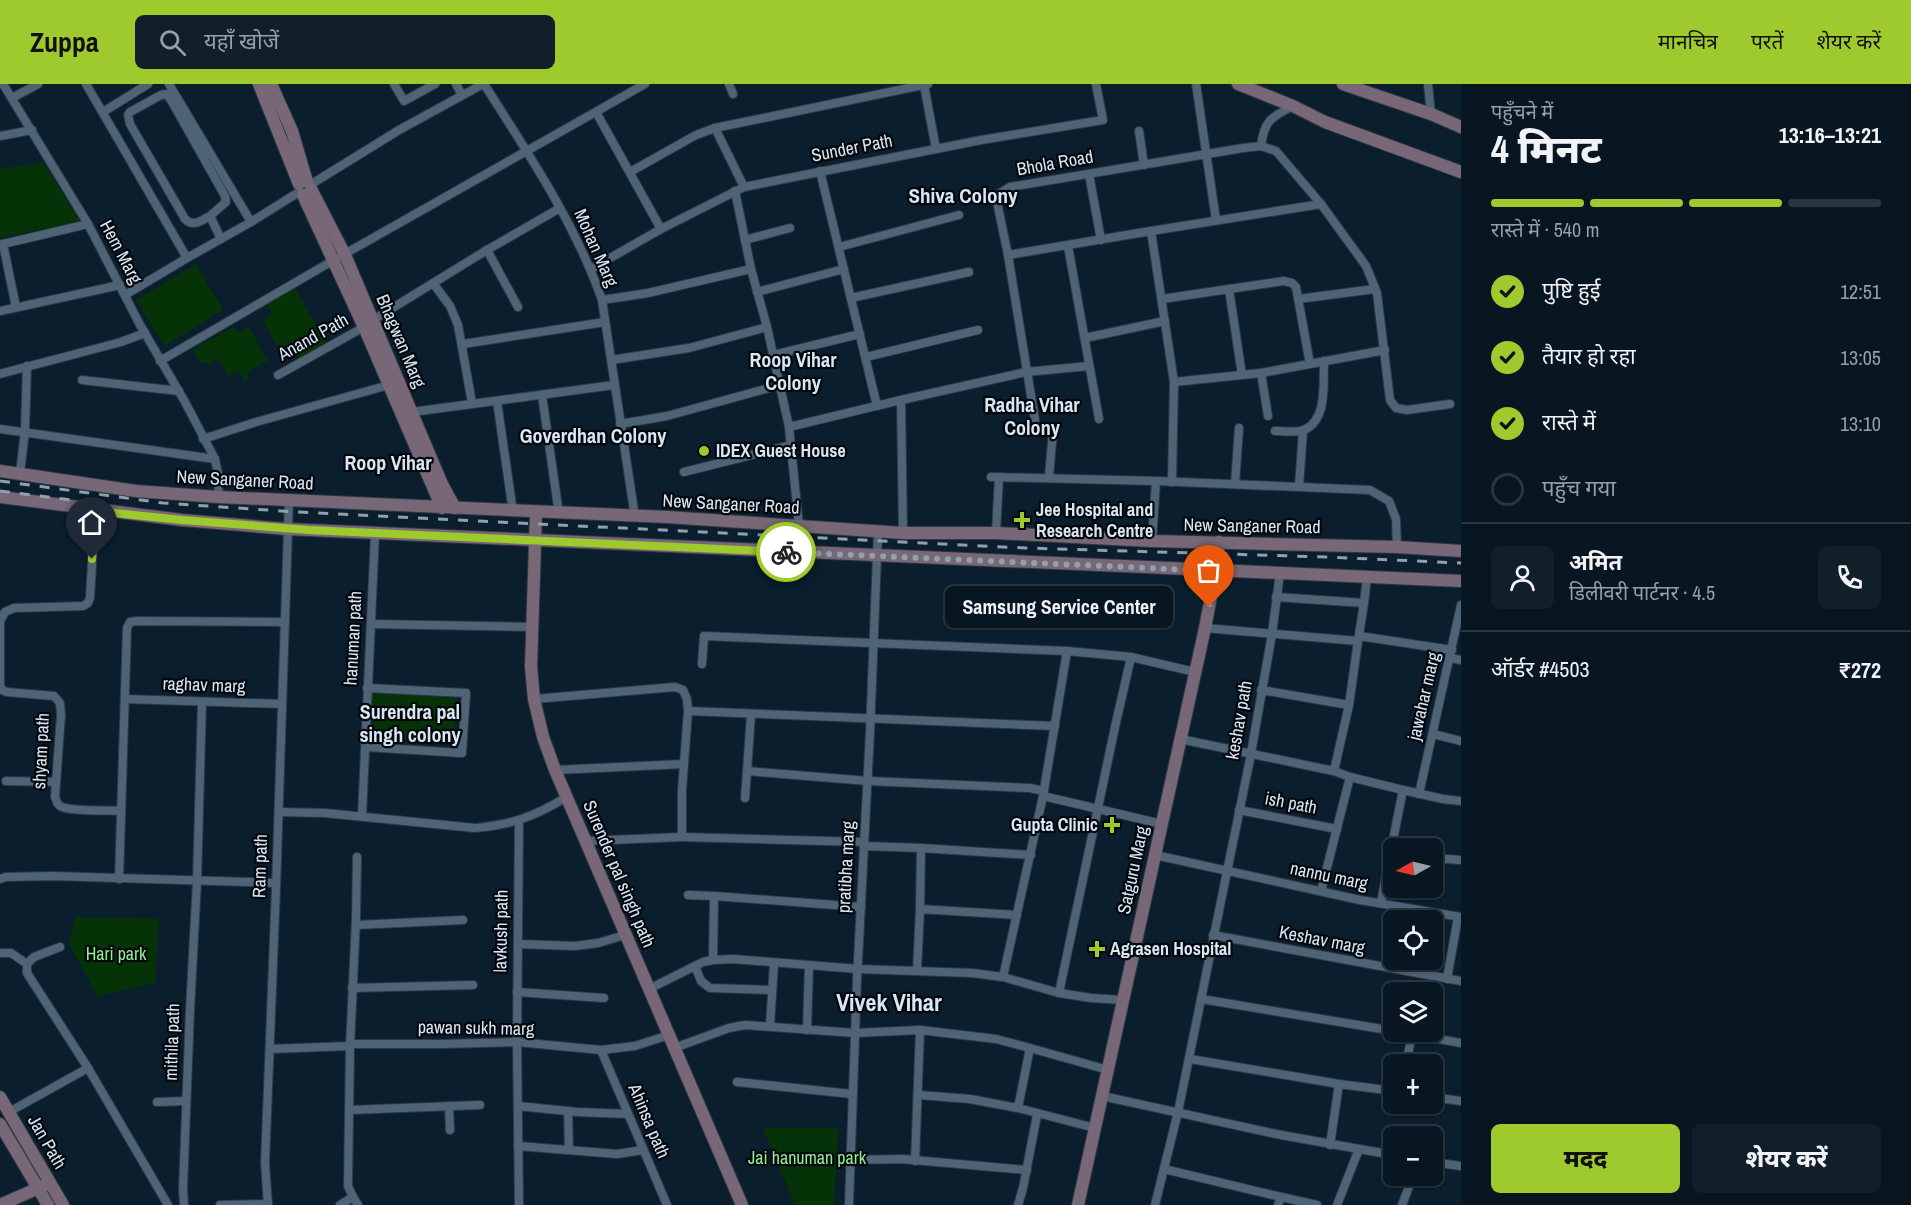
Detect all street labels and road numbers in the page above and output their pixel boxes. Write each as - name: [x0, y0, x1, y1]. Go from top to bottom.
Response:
- street label: Sunder Path: [809, 127, 895, 168]
- street label: Bhola Road: [1015, 143, 1095, 182]
- street label: Mohan Marg: [568, 205, 625, 291]
- street label: Hem Marg: [94, 215, 149, 289]
- street label: Bhagwan Marg: [371, 290, 433, 392]
- street label: Anand Path: [272, 307, 353, 367]
- street label: New Sanganer Road: [176, 463, 314, 496]
- street label: New Sanganer Road: [662, 487, 800, 520]
- street label: New Sanganer Road: [1183, 512, 1321, 539]
- street label: hanuman path: [338, 590, 367, 686]
- street label: jawahar marg: [1401, 649, 1446, 743]
- street label: raghav marg: [162, 671, 247, 698]
- street label: keshav path: [1219, 679, 1258, 761]
- street label: shyam path: [26, 712, 55, 790]
- street label: ish path: [1263, 785, 1319, 820]
- street label: Surender pal singh path: [577, 796, 662, 951]
- street label: pratibha marg: [831, 820, 860, 914]
- street label: Satguru Marg: [1111, 823, 1154, 916]
- street label: Ram path: [246, 834, 273, 898]
- street label: nannu marg: [1288, 855, 1371, 896]
- street label: lavkush path: [487, 889, 514, 973]
- street label: Keshav marg: [1277, 919, 1368, 960]
- street label: mithila path: [158, 1003, 185, 1081]
- street label: pawan sukh marg: [418, 1014, 535, 1041]
- street label: Ahinsa path: [622, 1079, 676, 1162]
- street label: Jan Path: [22, 1110, 73, 1173]

